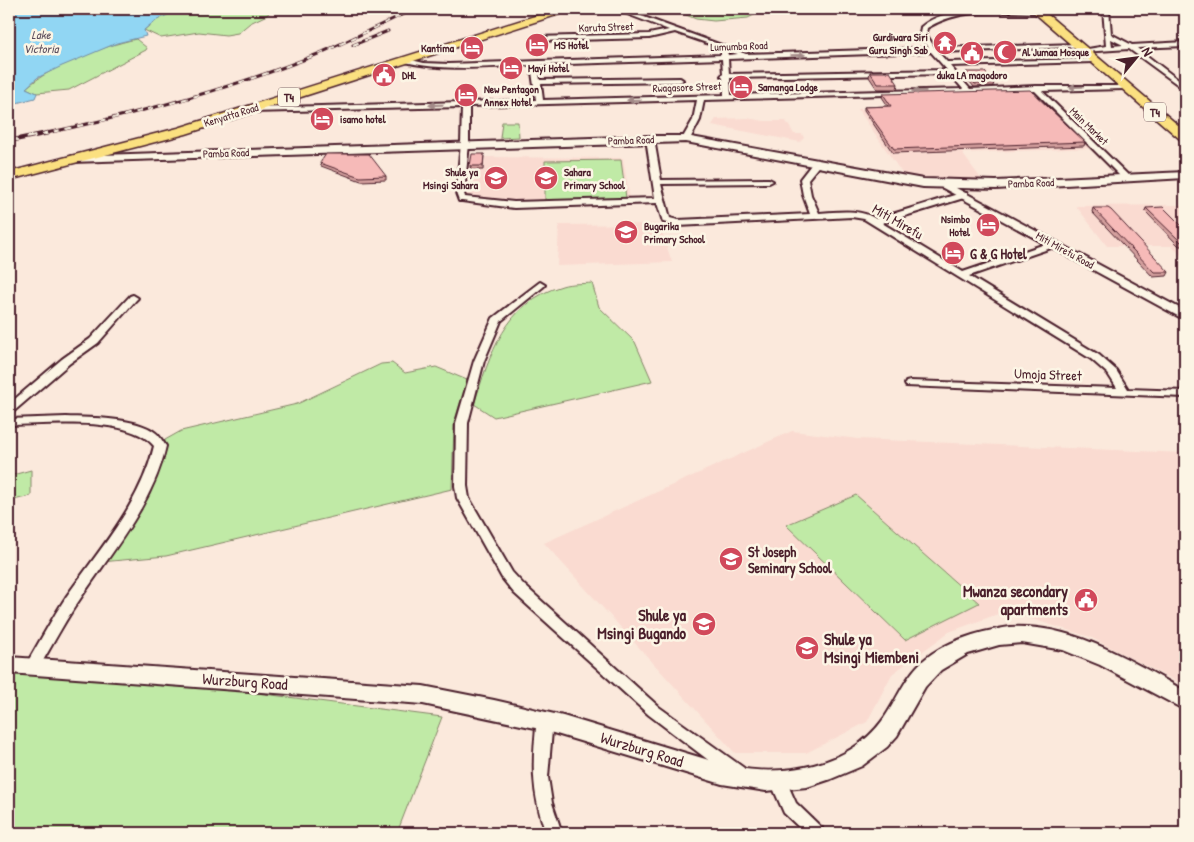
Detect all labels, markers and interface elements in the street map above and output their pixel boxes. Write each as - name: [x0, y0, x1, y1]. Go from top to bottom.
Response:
- street label: Karuta Street: [578, 19, 634, 35]
- water label: Lake Victoria: [23, 26, 60, 57]
- place label: Gurdiwara Siri Guru Singh Sab: [869, 30, 928, 58]
- temple icon: Gurdiwara Siri Guru Singh Sab: [932, 30, 958, 56]
- hotel icon: MS Hotel: [524, 32, 550, 58]
- north arrow: [1112, 32, 1162, 82]
- hotel icon: Kantima: [459, 35, 485, 61]
- place label: MS Hotel: [554, 38, 590, 52]
- street label: Lumumba Road: [710, 38, 769, 54]
- mosque icon: Al Jumaa Mosque: [992, 39, 1018, 65]
- public building icon: duka LA magodoro: [959, 40, 985, 66]
- place label: Kantima: [421, 41, 455, 55]
- text: N: [1138, 44, 1158, 60]
- place label: Al Jumaa Mosque: [1022, 45, 1090, 60]
- one-way arrow: [791, 50, 807, 58]
- hotel icon: Mayi Hotel: [498, 55, 524, 81]
- place label: Mayi Hotel: [528, 61, 570, 76]
- public building icon: DHL: [371, 62, 397, 88]
- place label: DHL: [402, 68, 417, 82]
- place label: duka LA magodoro: [937, 68, 1008, 83]
- hotel icon: Samanga Lodge: [728, 74, 754, 100]
- street label: Rwagasore Street: [652, 79, 722, 95]
- place label: Samanga Lodge: [758, 80, 819, 95]
- hotel icon: New Pentagon Annex Hotel: [453, 82, 479, 108]
- place label: New Pentagon Annex Hotel: [484, 82, 539, 109]
- one-way arrow: [1067, 84, 1083, 92]
- one-way arrow: [910, 87, 926, 95]
- road number: T4: [278, 88, 300, 106]
- one-way arrow: [626, 96, 642, 104]
- street label: Kenyatta Road: [202, 100, 261, 130]
- one-way arrow: [428, 102, 444, 110]
- road number: T4: [1144, 102, 1166, 121]
- street label: Main Market: [1067, 104, 1112, 148]
- hotel icon: isamo hotel: [309, 106, 335, 132]
- place label: isamo hotel: [340, 112, 387, 126]
- street label: Pamba Road: [608, 132, 655, 148]
- street label: Pamba Road: [203, 145, 250, 161]
- place label: Shule ya Msingi Sahara: [423, 165, 479, 193]
- school or university icon: Shule ya Msingi Sahara: [483, 165, 509, 191]
- school or university icon: Sahara Primary School: [533, 165, 559, 191]
- place label: Sahara Primary School: [564, 165, 626, 193]
- street label: Pamba Road: [1008, 175, 1055, 191]
- street label: Miti Mirefu: [869, 199, 927, 243]
- place label: Nsimbo Hotel: [941, 212, 971, 239]
- hotel icon: Nsimbo Hotel: [975, 212, 1001, 238]
- school or university icon: Bugarika Primary School: [613, 219, 639, 245]
- place label: Bugarika Primary School: [644, 219, 706, 247]
- street label: Miti Mirefu Road: [1033, 228, 1097, 272]
- hotel icon: G & G Hotel: [940, 240, 966, 266]
- place label: G & G Hotel: [970, 244, 1027, 263]
- street label: Umoja Street: [1014, 363, 1082, 386]
- place label: St Joseph Seminary School: [748, 542, 832, 579]
- school or university icon: St Joseph Seminary School: [718, 546, 744, 572]
- place label: Mwanza secondary apartments: [963, 580, 1069, 621]
- public building icon: Mwanza secondary apartments: [1073, 587, 1099, 613]
- place label: Shule ya Msingi Bugando: [597, 604, 687, 645]
- school or university icon: Shule ya Msingi Bugando: [691, 611, 717, 637]
- place label: Shule ya Msingi Miembeni: [824, 628, 919, 669]
- school or university icon: Shule ya Msingi Miembeni: [794, 635, 820, 661]
- street label: Wurzburg Road: [202, 667, 288, 695]
- street label: Wurzburg Road: [598, 726, 686, 772]

